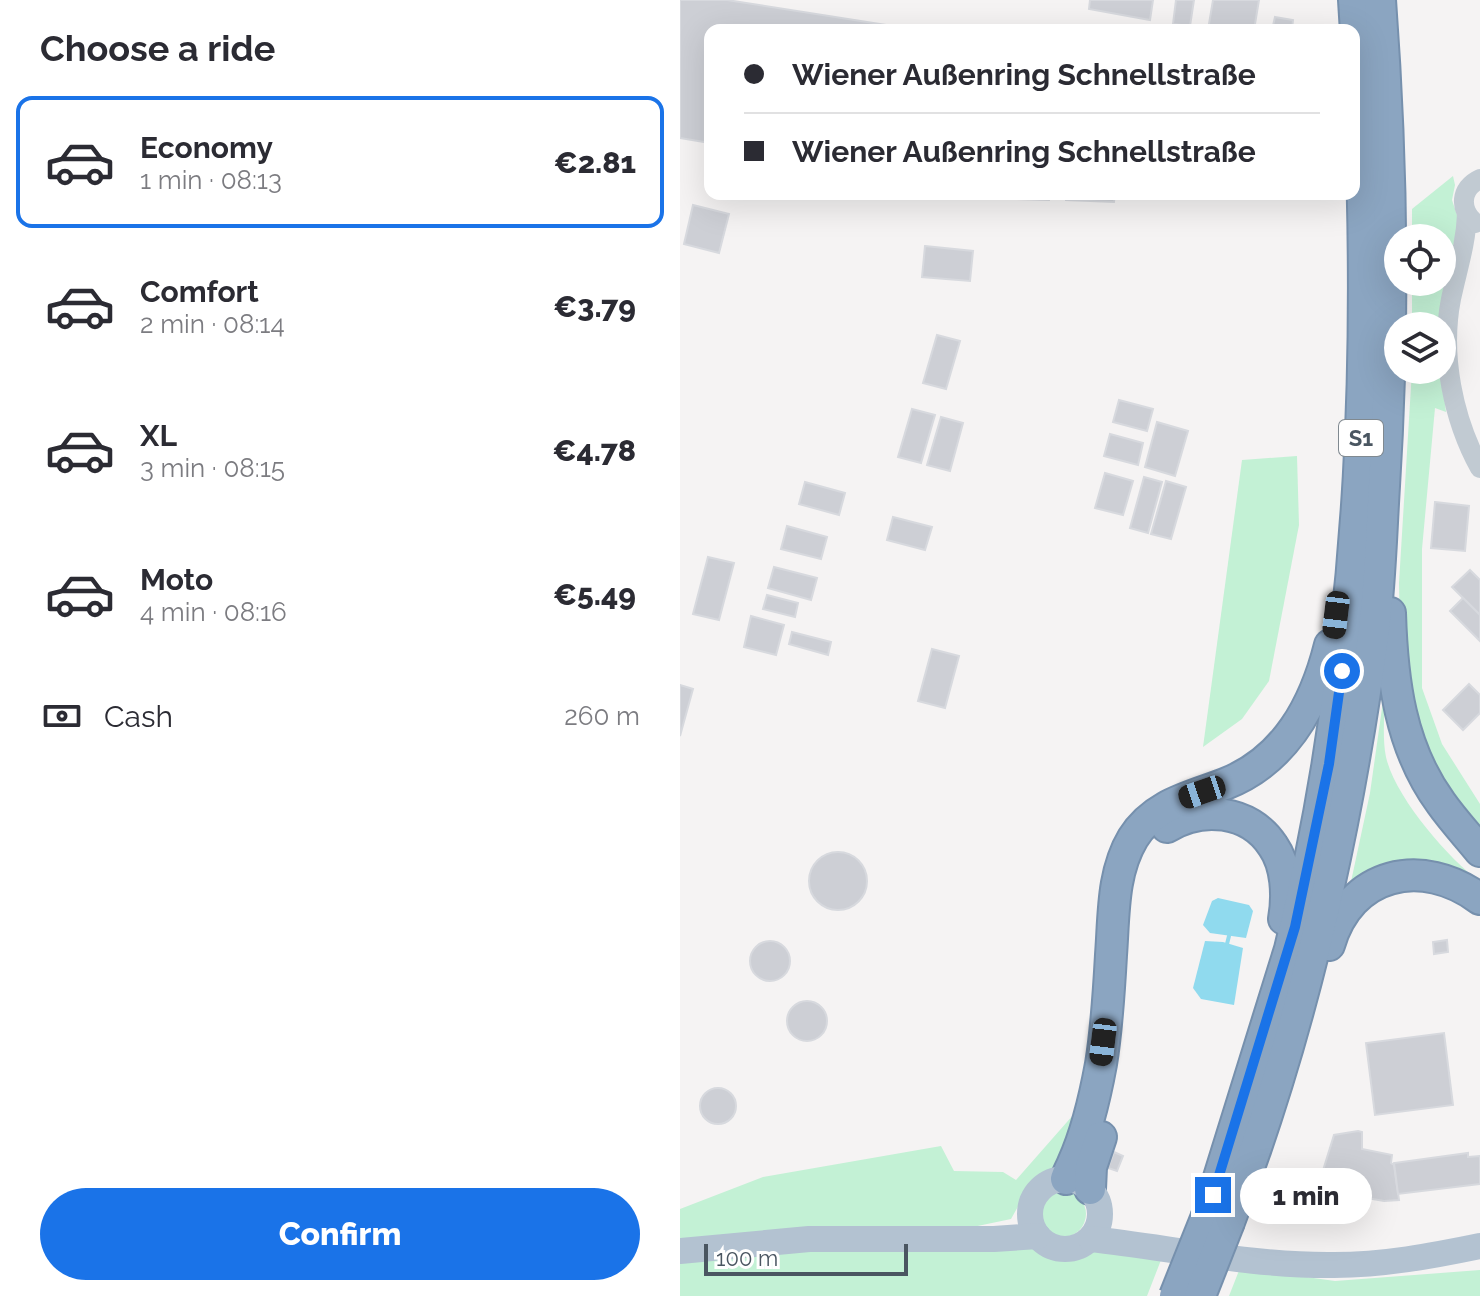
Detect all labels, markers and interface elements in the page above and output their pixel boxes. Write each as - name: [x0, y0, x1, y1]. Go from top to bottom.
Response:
- text: Choose a ride: [40, 27, 275, 69]
- text: Wiener Außenring Schnellstraße: [792, 57, 1256, 92]
- icon: car: [44, 126, 116, 198]
- text: Economy: [140, 130, 273, 165]
- text: Wiener Außenring Schnellstraße: [792, 134, 1256, 169]
- text: €2.81: [554, 145, 636, 180]
- text: 1 min · 08:13: [140, 165, 282, 195]
- map controls: [1384, 224, 1456, 384]
- button: locate: [1384, 224, 1456, 296]
- icon: car: [44, 270, 116, 342]
- text: Comfort: [140, 274, 259, 309]
- text: €3.79: [553, 289, 636, 324]
- text: 2 min · 08:14: [140, 309, 285, 339]
- button: layers: [1384, 312, 1456, 384]
- icon: car: [44, 414, 116, 486]
- text: XL: [140, 418, 177, 453]
- road number: S1: [1339, 420, 1383, 456]
- text: €4.78: [553, 433, 636, 468]
- text: 3 min · 08:15: [140, 453, 285, 483]
- icon: car: [44, 558, 116, 630]
- text: Moto: [140, 562, 213, 597]
- text: €5.49: [553, 577, 636, 612]
- car: [1321, 590, 1351, 640]
- text: 4 min · 08:16: [140, 597, 287, 627]
- route start: [1324, 653, 1360, 689]
- icon: cash: [40, 694, 84, 738]
- text: Cash: [104, 699, 173, 734]
- text: 260 m: [564, 701, 640, 731]
- car: [1175, 773, 1229, 811]
- car: [1088, 1017, 1118, 1067]
- callout: 1 min: [1241, 1167, 1373, 1223]
- route end: [1195, 1177, 1231, 1213]
- text: 1 min: [1273, 1181, 1339, 1211]
- button: Confirm: [40, 1188, 640, 1280]
- scale bar: [704, 1240, 908, 1276]
- text: 100 m: [716, 1245, 778, 1271]

